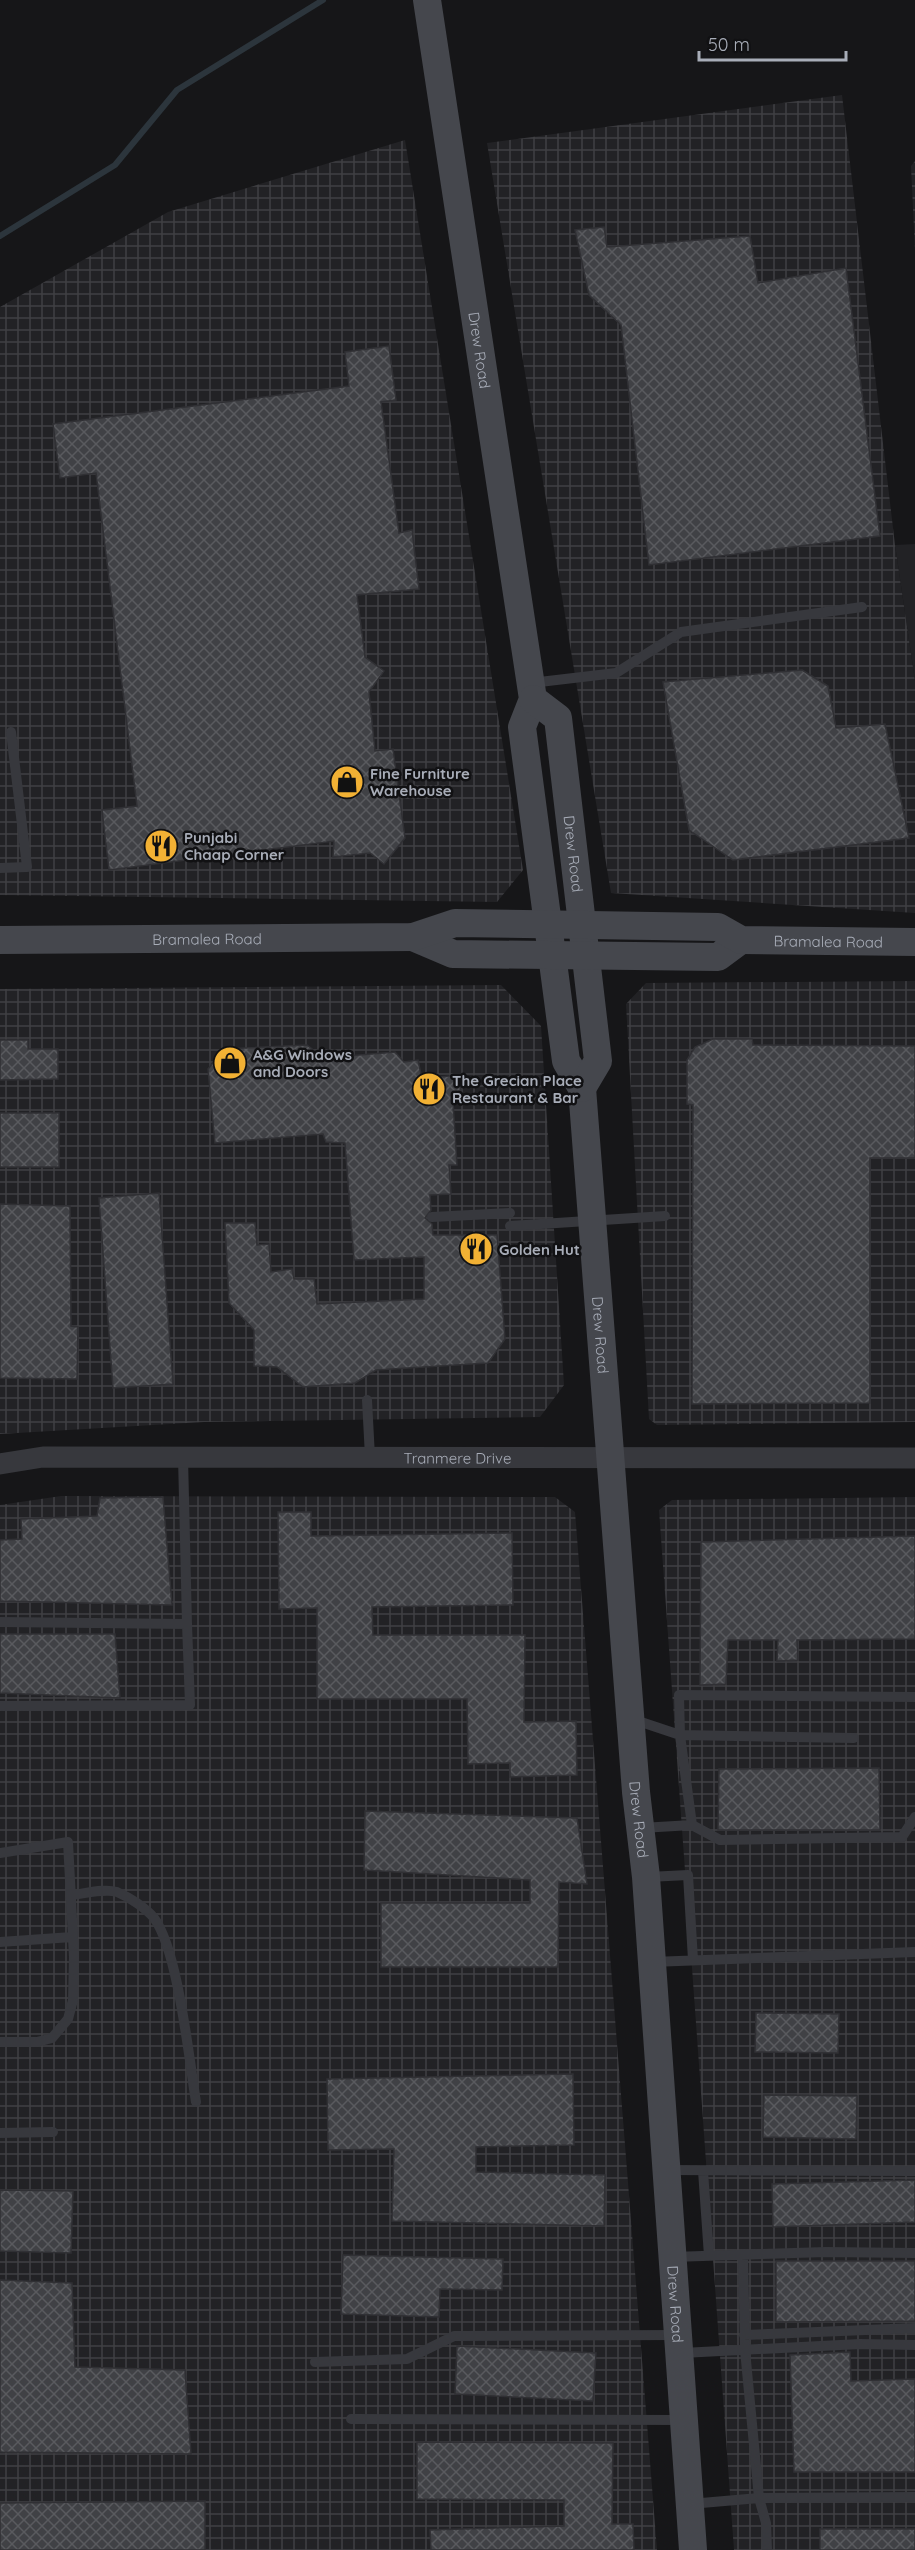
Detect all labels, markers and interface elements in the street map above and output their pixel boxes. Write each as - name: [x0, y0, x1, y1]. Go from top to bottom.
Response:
- scale bar: [699, 24, 846, 62]
- text: 50 m: [708, 33, 750, 56]
- street label: Drew Road: [465, 310, 495, 390]
- shop icon: Fine Furniture Warehouse: [329, 764, 365, 800]
- place label: Fine Furniture Warehouse: [370, 764, 470, 800]
- street label: Drew Road: [560, 814, 588, 893]
- restaurant icon: Punjabi Chaap Corner: [143, 828, 179, 864]
- place label: Punjabi Chaap Corner: [184, 828, 285, 864]
- street label: Bramalea Road: [152, 929, 262, 948]
- street label: Bramalea Road: [773, 931, 883, 951]
- shop icon: A&G Windows and Doors: [212, 1045, 248, 1081]
- place label: A&G Windows and Doors: [253, 1045, 352, 1081]
- restaurant icon: The Grecian Place Restaurant & Bar: [411, 1071, 447, 1107]
- place label: The Grecian Place Restaurant & Bar: [452, 1071, 582, 1107]
- restaurant icon: Golden Hut: [458, 1231, 494, 1267]
- place label: Golden Hut: [499, 1240, 580, 1259]
- street label: Drew Road: [589, 1296, 613, 1374]
- street label: Tranmere Drive: [403, 1448, 511, 1467]
- street label: Drew Road: [626, 1780, 653, 1859]
- street label: Drew Road: [664, 2265, 688, 2343]

